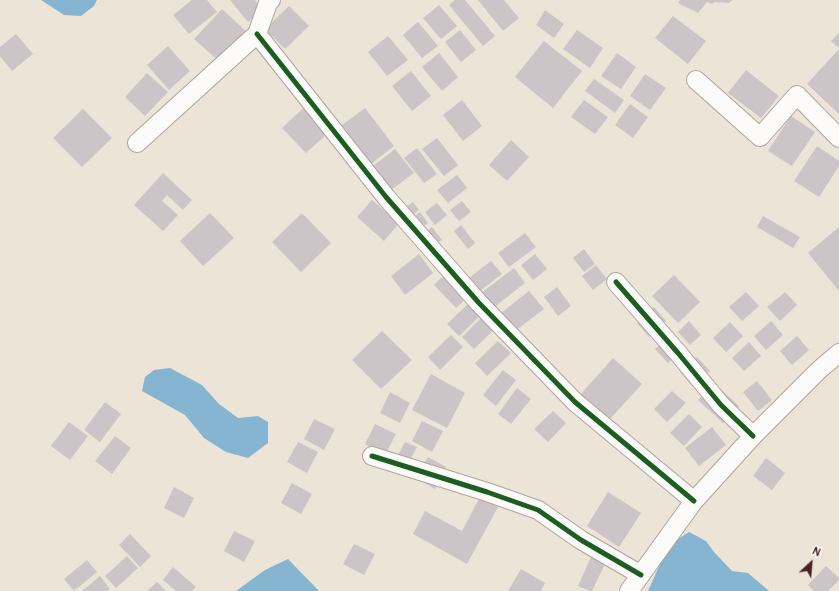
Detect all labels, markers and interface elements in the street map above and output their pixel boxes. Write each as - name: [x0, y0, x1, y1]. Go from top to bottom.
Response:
- north arrow: [791, 543, 831, 583]
- text: N: [810, 544, 823, 559]

